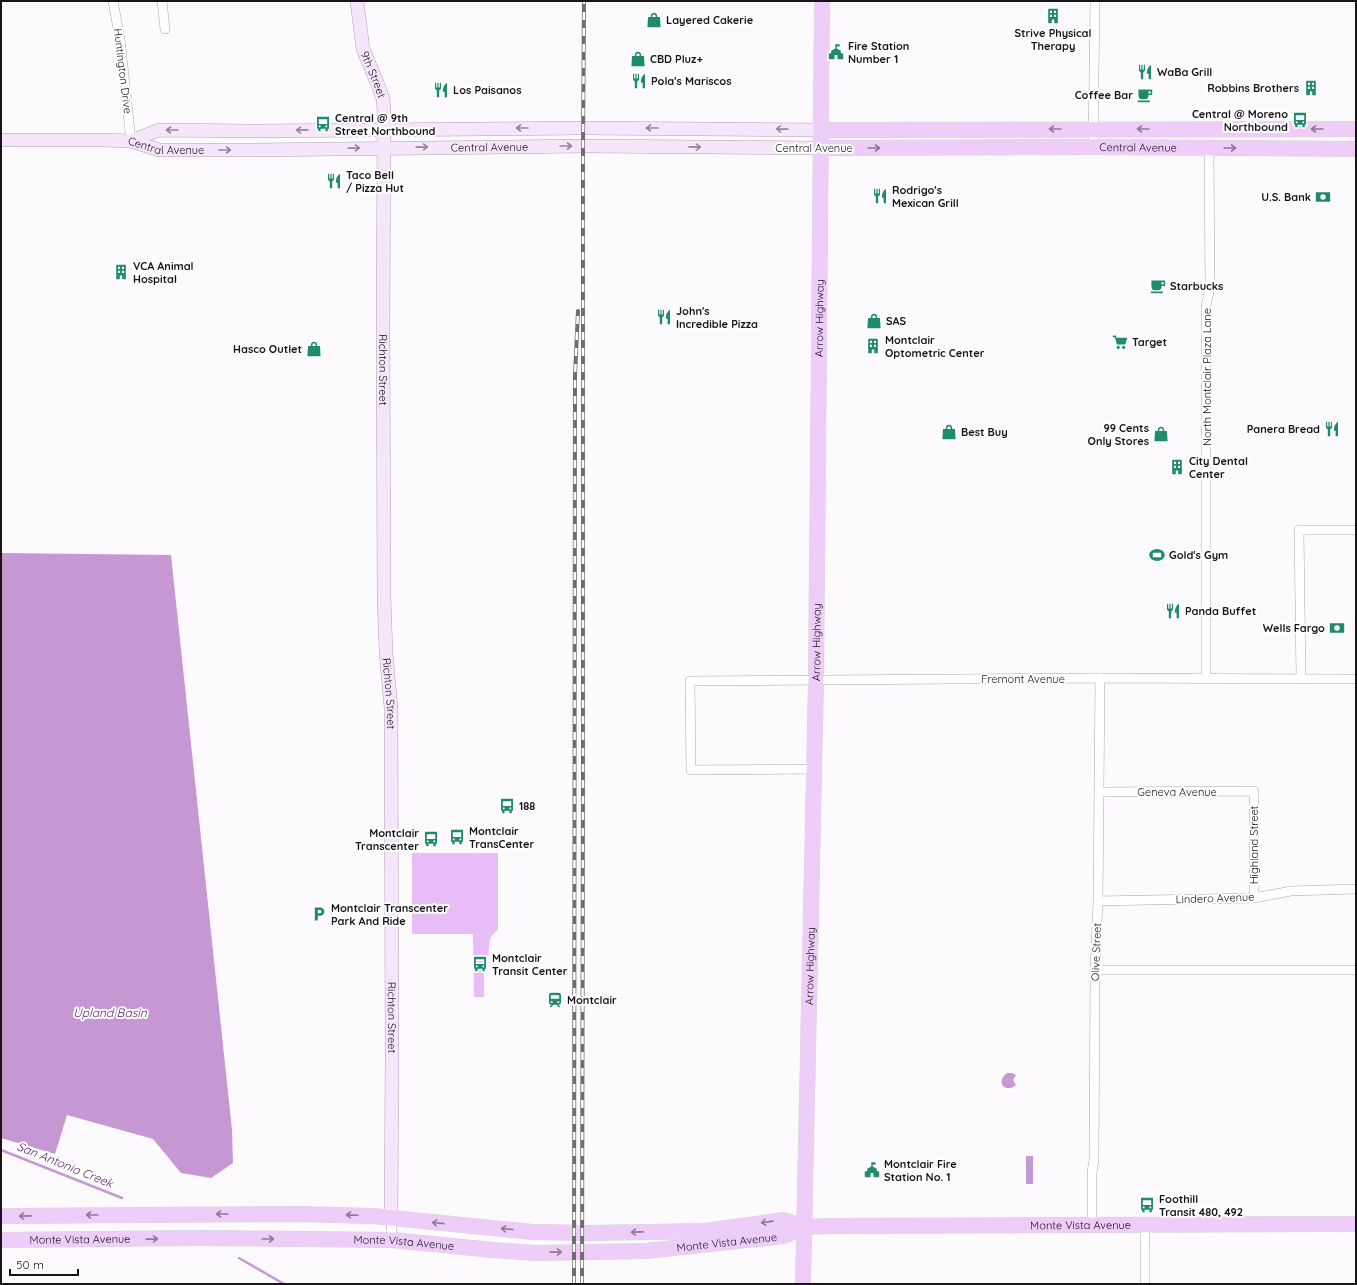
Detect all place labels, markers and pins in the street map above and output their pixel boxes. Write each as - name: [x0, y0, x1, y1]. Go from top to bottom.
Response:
- building icon: Strive Physical Therapy: [1044, 7, 1062, 25]
- shop icon: Layered Cakerie: [645, 11, 663, 29]
- place label: Layered Cakerie: [666, 13, 754, 27]
- place label: Strive Physical Therapy: [1015, 26, 1092, 53]
- place label: Fire Station Number 1: [848, 39, 909, 66]
- public building icon: Fire Station Number 1: [827, 43, 845, 61]
- shop icon: CBD Pluz+: [629, 50, 647, 68]
- place label: CBD Pluz+: [650, 52, 703, 66]
- restaurant icon: WaBa Grill: [1136, 63, 1154, 81]
- place label: WaBa Grill: [1157, 65, 1212, 79]
- restaurant icon: Pola's Mariscos: [630, 72, 648, 90]
- place label: Pola's Mariscos: [651, 74, 731, 88]
- building icon: Robbins Brothers: [1302, 79, 1320, 97]
- restaurant icon: Los Paisanos: [432, 81, 450, 99]
- place label: Robbins Brothers: [1207, 81, 1299, 95]
- place label: Los Paisanos: [453, 83, 522, 97]
- cafe icon: Coffee Bar: [1136, 86, 1154, 104]
- place label: Coffee Bar: [1075, 88, 1133, 102]
- place label: Central @ Moreno Northbound: [1192, 107, 1288, 134]
- place label: Central @ 9th Street Northbound: [335, 111, 436, 138]
- bus stop icon: Central @ Moreno Northbound: [1291, 111, 1309, 129]
- bus stop icon: Central @ 9th Street Northbound: [314, 115, 332, 133]
- place label: Taco Bell / Pizza Hut: [346, 168, 404, 195]
- restaurant icon: Taco Bell / Pizza Hut: [325, 172, 343, 190]
- place label: Rodrigo's Mexican Grill: [892, 183, 959, 210]
- restaurant icon: Rodrigo's Mexican Grill: [871, 187, 889, 205]
- bank icon: U.S. Bank: [1314, 188, 1332, 206]
- place label: U.S. Bank: [1261, 190, 1311, 204]
- place label: VCA Animal Hospital: [133, 259, 194, 286]
- building icon: VCA Animal Hospital: [112, 263, 130, 281]
- cafe icon: Starbucks: [1149, 277, 1167, 295]
- place label: Starbucks: [1170, 279, 1223, 293]
- place label: John's Incredible Pizza: [676, 304, 758, 331]
- restaurant icon: John's Incredible Pizza: [655, 308, 673, 326]
- shop icon: SAS: [865, 312, 883, 330]
- place label: SAS: [886, 314, 907, 328]
- place label: Montclair Optometric Center: [885, 333, 985, 360]
- supermarket icon: Target: [1111, 333, 1129, 351]
- place label: Target: [1132, 335, 1167, 349]
- building icon: Montclair Optometric Center: [864, 337, 882, 355]
- shop icon: Hasco Outlet: [305, 340, 323, 358]
- place label: Hasco Outlet: [233, 342, 302, 356]
- restaurant icon: Panera Bread: [1323, 420, 1341, 438]
- place label: 99 Cents Only Stores: [1088, 421, 1149, 448]
- place label: Panera Bread: [1247, 422, 1320, 436]
- shop icon: Best Buy: [940, 423, 958, 441]
- place label: Best Buy: [961, 425, 1008, 439]
- shop icon: 99 Cents Only Stores: [1152, 425, 1170, 443]
- place label: City Dental Center: [1189, 454, 1248, 481]
- building icon: City Dental Center: [1168, 458, 1186, 476]
- sports icon: Gold's Gym: [1148, 546, 1166, 564]
- place label: Gold's Gym: [1169, 548, 1228, 562]
- restaurant icon: Panda Buffet: [1164, 602, 1182, 620]
- place label: Panda Buffet: [1185, 604, 1256, 618]
- bank icon: Wells Fargo: [1328, 619, 1346, 637]
- place label: Wells Fargo: [1263, 621, 1325, 635]
- bus stop icon: 188: [498, 797, 516, 815]
- place label: 188: [519, 799, 535, 813]
- place label: Montclair TransCenter: [469, 824, 534, 851]
- place label: Montclair Transcenter: [355, 826, 419, 853]
- bus stop icon: Montclair TransCenter: [448, 828, 466, 846]
- bus stop icon: Montclair Transcenter: [422, 830, 440, 848]
- place label: Montclair Transcenter Park And Ride: [331, 901, 448, 928]
- parking icon: Montclair Transcenter Park And Ride: [310, 905, 328, 923]
- place label: Montclair Transit Center: [492, 951, 568, 978]
- bus stop icon: Montclair Transit Center: [471, 955, 489, 973]
- station icon: Montclair: [546, 991, 564, 1009]
- place label: Montclair: [567, 993, 617, 1007]
- place label: Montclair Fire Station No. 1: [884, 1157, 957, 1184]
- public building icon: Montclair Fire Station No. 1: [863, 1161, 881, 1179]
- place label: Foothill Transit 480, 492: [1159, 1192, 1243, 1219]
- bus stop icon: Foothill Transit 480, 492: [1138, 1196, 1156, 1214]

